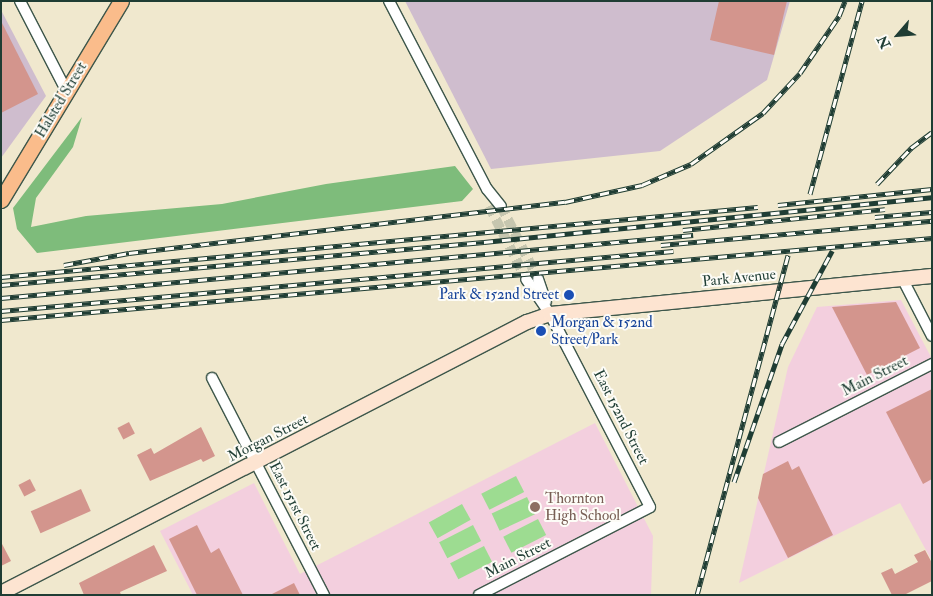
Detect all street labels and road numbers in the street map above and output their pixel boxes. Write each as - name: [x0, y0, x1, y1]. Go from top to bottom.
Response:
- street label: Halsted Street: [31, 59, 91, 141]
- street label: Park Avenue: [701, 265, 777, 291]
- street label: Main Street: [839, 352, 911, 400]
- street label: East 152nd Street: [589, 367, 653, 467]
- street label: Morgan Street: [225, 410, 311, 466]
- street label: East 151st Street: [265, 459, 325, 553]
- street label: Main Street: [482, 534, 554, 582]

